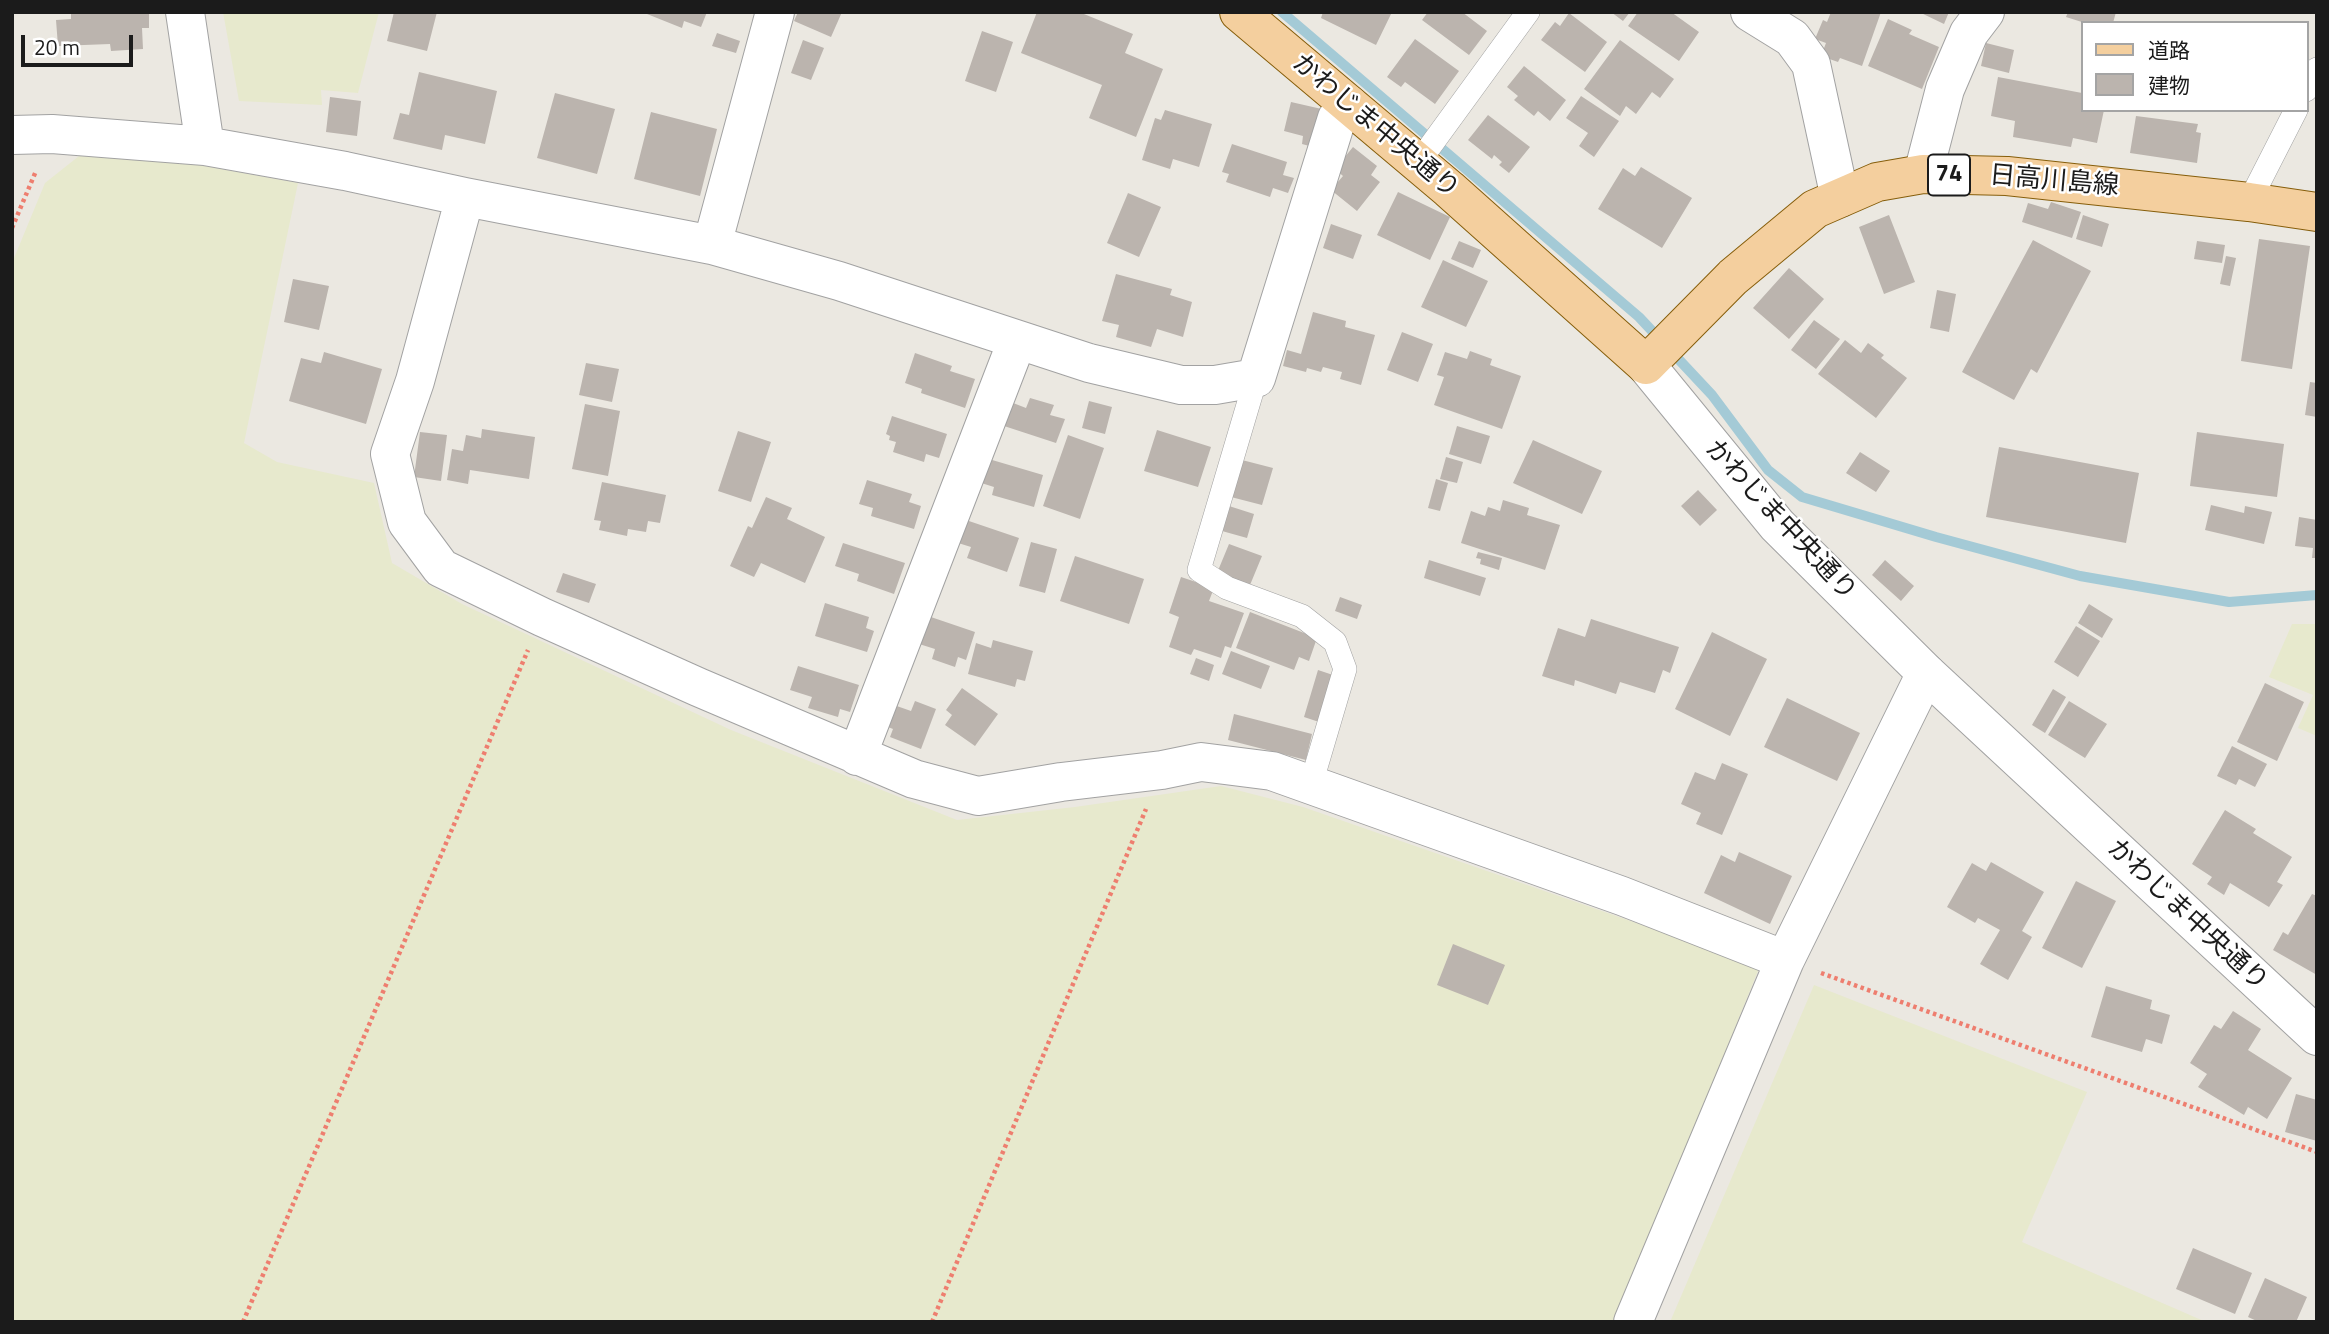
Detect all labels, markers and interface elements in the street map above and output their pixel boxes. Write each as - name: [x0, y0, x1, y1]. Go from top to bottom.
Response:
- scale bar: [24, 21, 136, 65]
- legend: [2080, 21, 2308, 112]
- text: 20 m: [34, 31, 80, 63]
- text: 道路: [2148, 34, 2190, 66]
- street label: かわじま中央通り: [1285, 48, 1465, 206]
- text: 建物: [2148, 69, 2190, 101]
- road number: 74: [1928, 154, 1970, 196]
- street label: 日高川島線: [1988, 161, 2120, 203]
- street label: かわじま中央通り: [1698, 434, 1862, 608]
- street label: かわじま中央通り: [2100, 834, 2274, 998]

